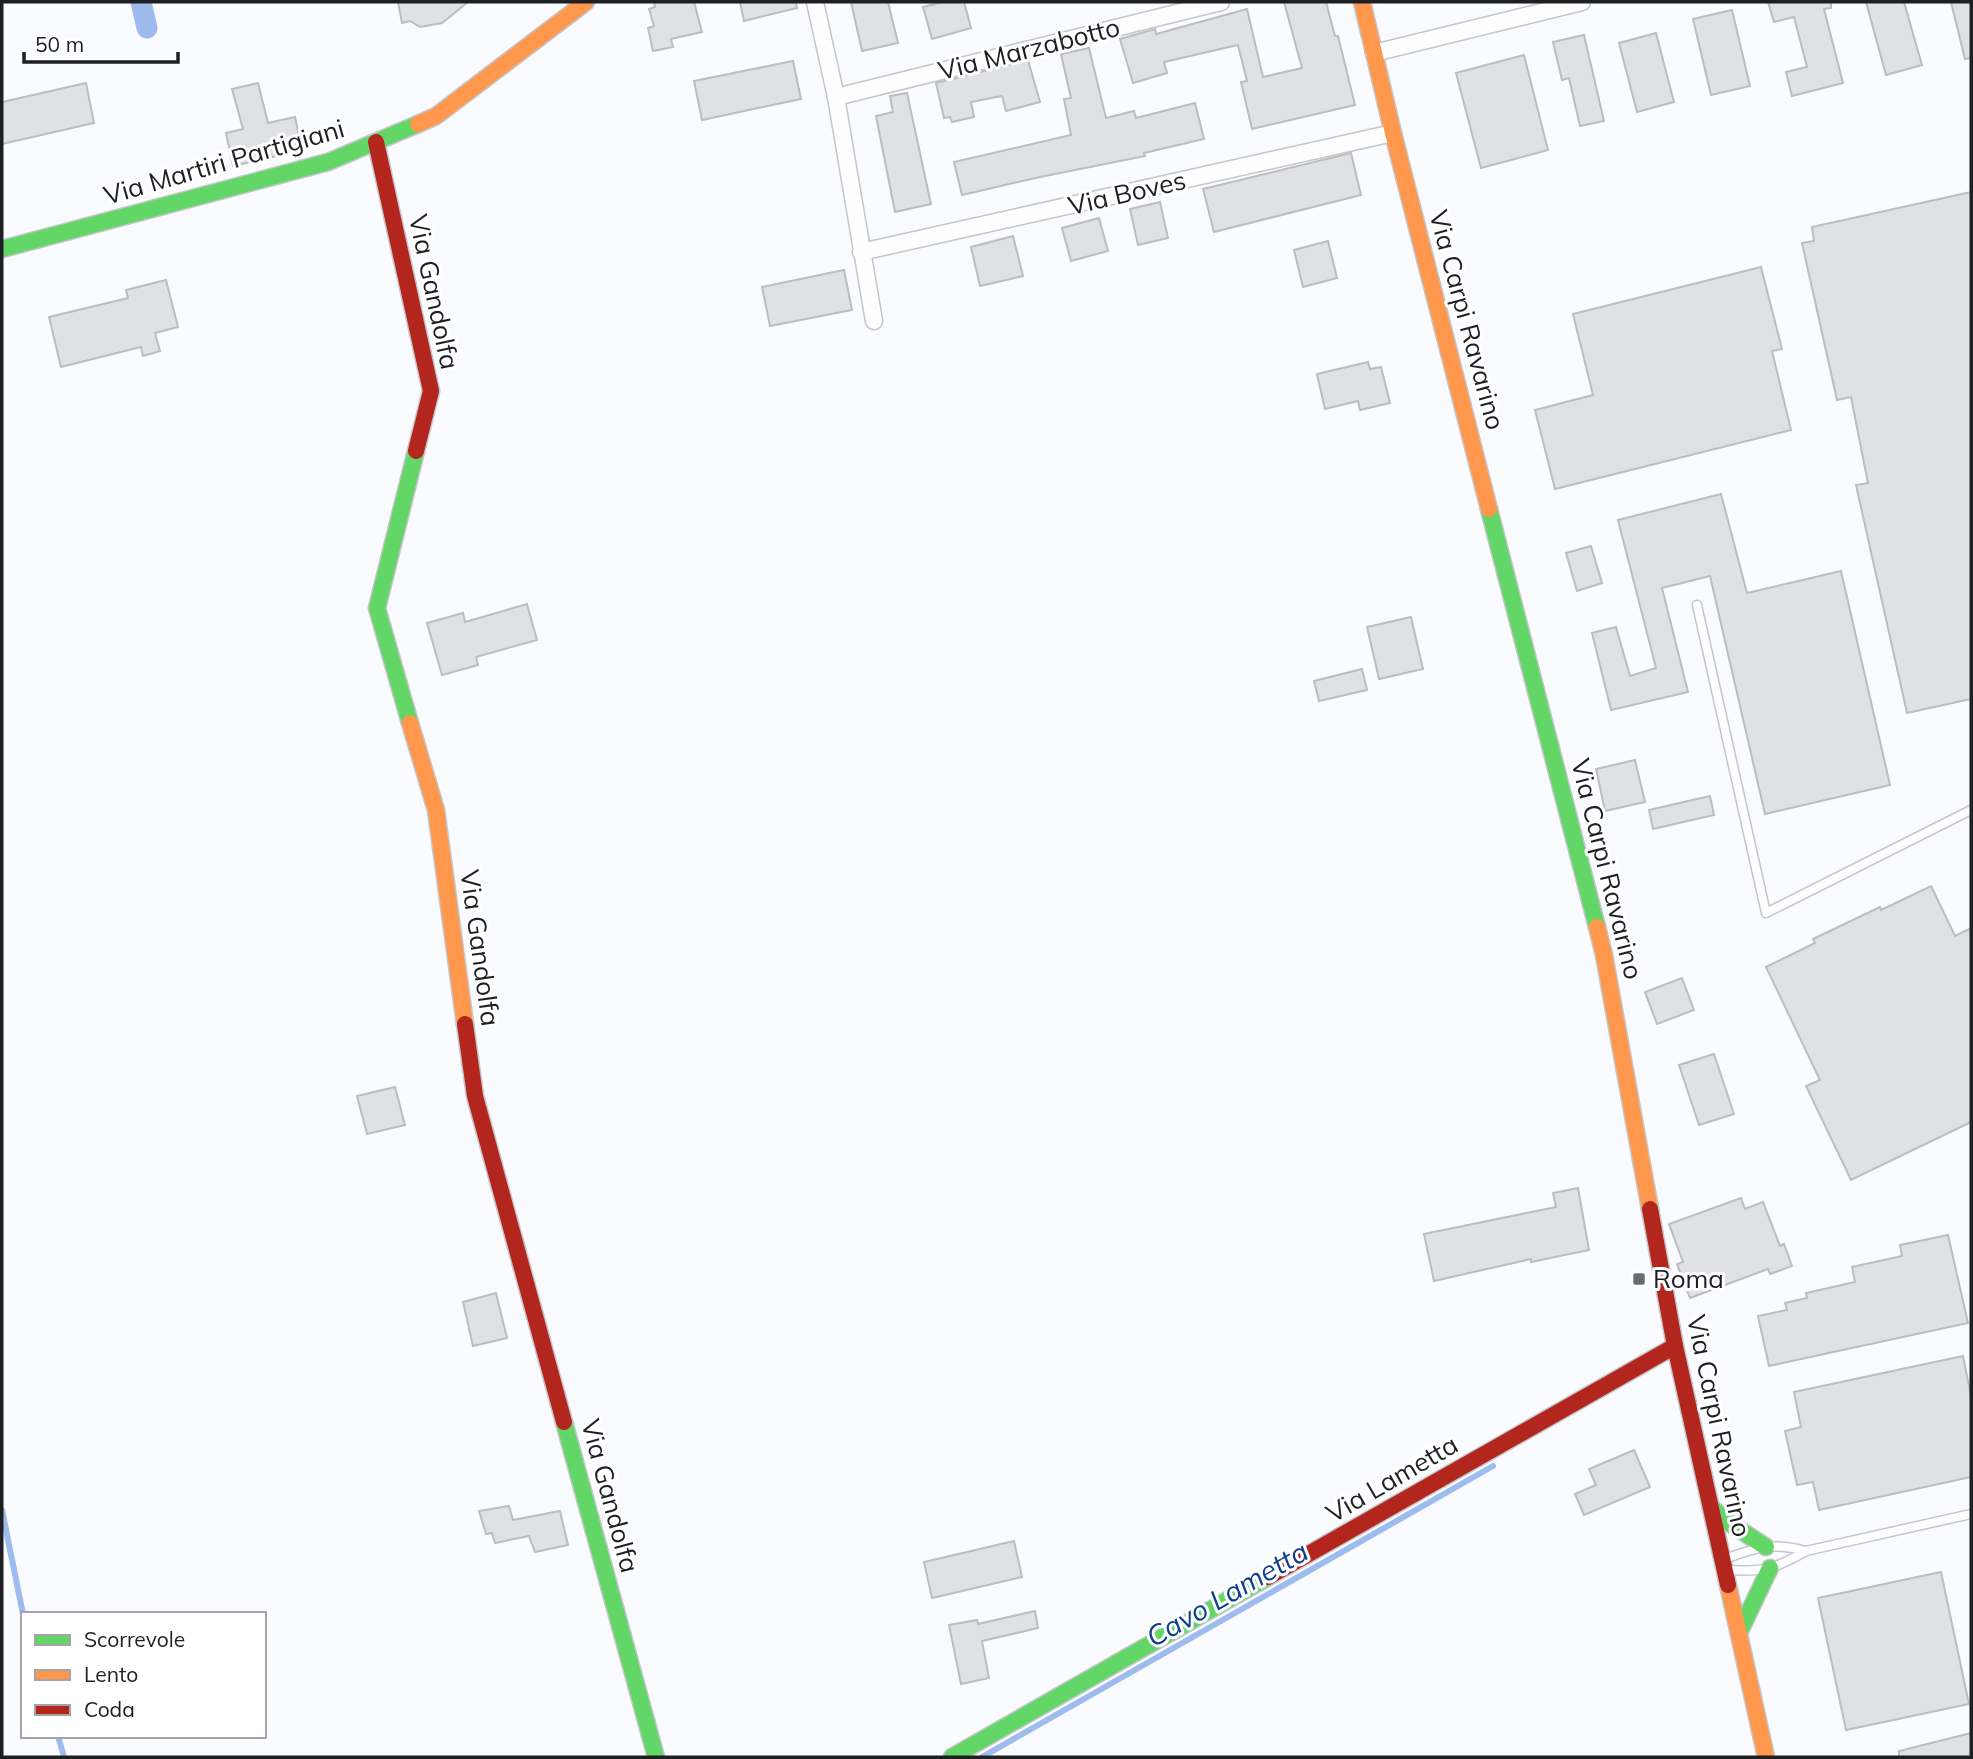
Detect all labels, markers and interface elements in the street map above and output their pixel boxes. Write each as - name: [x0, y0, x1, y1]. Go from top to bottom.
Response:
- street label: Via Marzabotto: [935, 10, 1123, 87]
- scale bar: [24, 21, 178, 65]
- text: 50 m: [35, 31, 84, 57]
- street label: Via Martiri Partigiani: [100, 111, 348, 212]
- street label: Via Boves: [1065, 163, 1189, 222]
- street label: Via Carpi Ravarino: [1422, 206, 1513, 433]
- street label: Via Gandolfa: [402, 211, 467, 372]
- street label: Via Carpi Ravarino: [1564, 755, 1651, 982]
- street label: Via Gandolfa: [453, 868, 508, 1028]
- place label: Roma: [1653, 1262, 1724, 1295]
- marker: Roma: [1631, 1271, 1647, 1287]
- street label: Via Carpi Ravarino: [1680, 1312, 1759, 1540]
- street label: Via Gandolfa: [574, 1416, 647, 1576]
- street label: Via Lametta: [1320, 1428, 1464, 1530]
- water label: Cavo Lametta: [1140, 1533, 1314, 1654]
- legend: [21, 1612, 266, 1738]
- text: Scorrevole: [84, 1626, 185, 1652]
- text: Lento: [84, 1661, 138, 1687]
- text: Coda: [84, 1696, 135, 1722]

